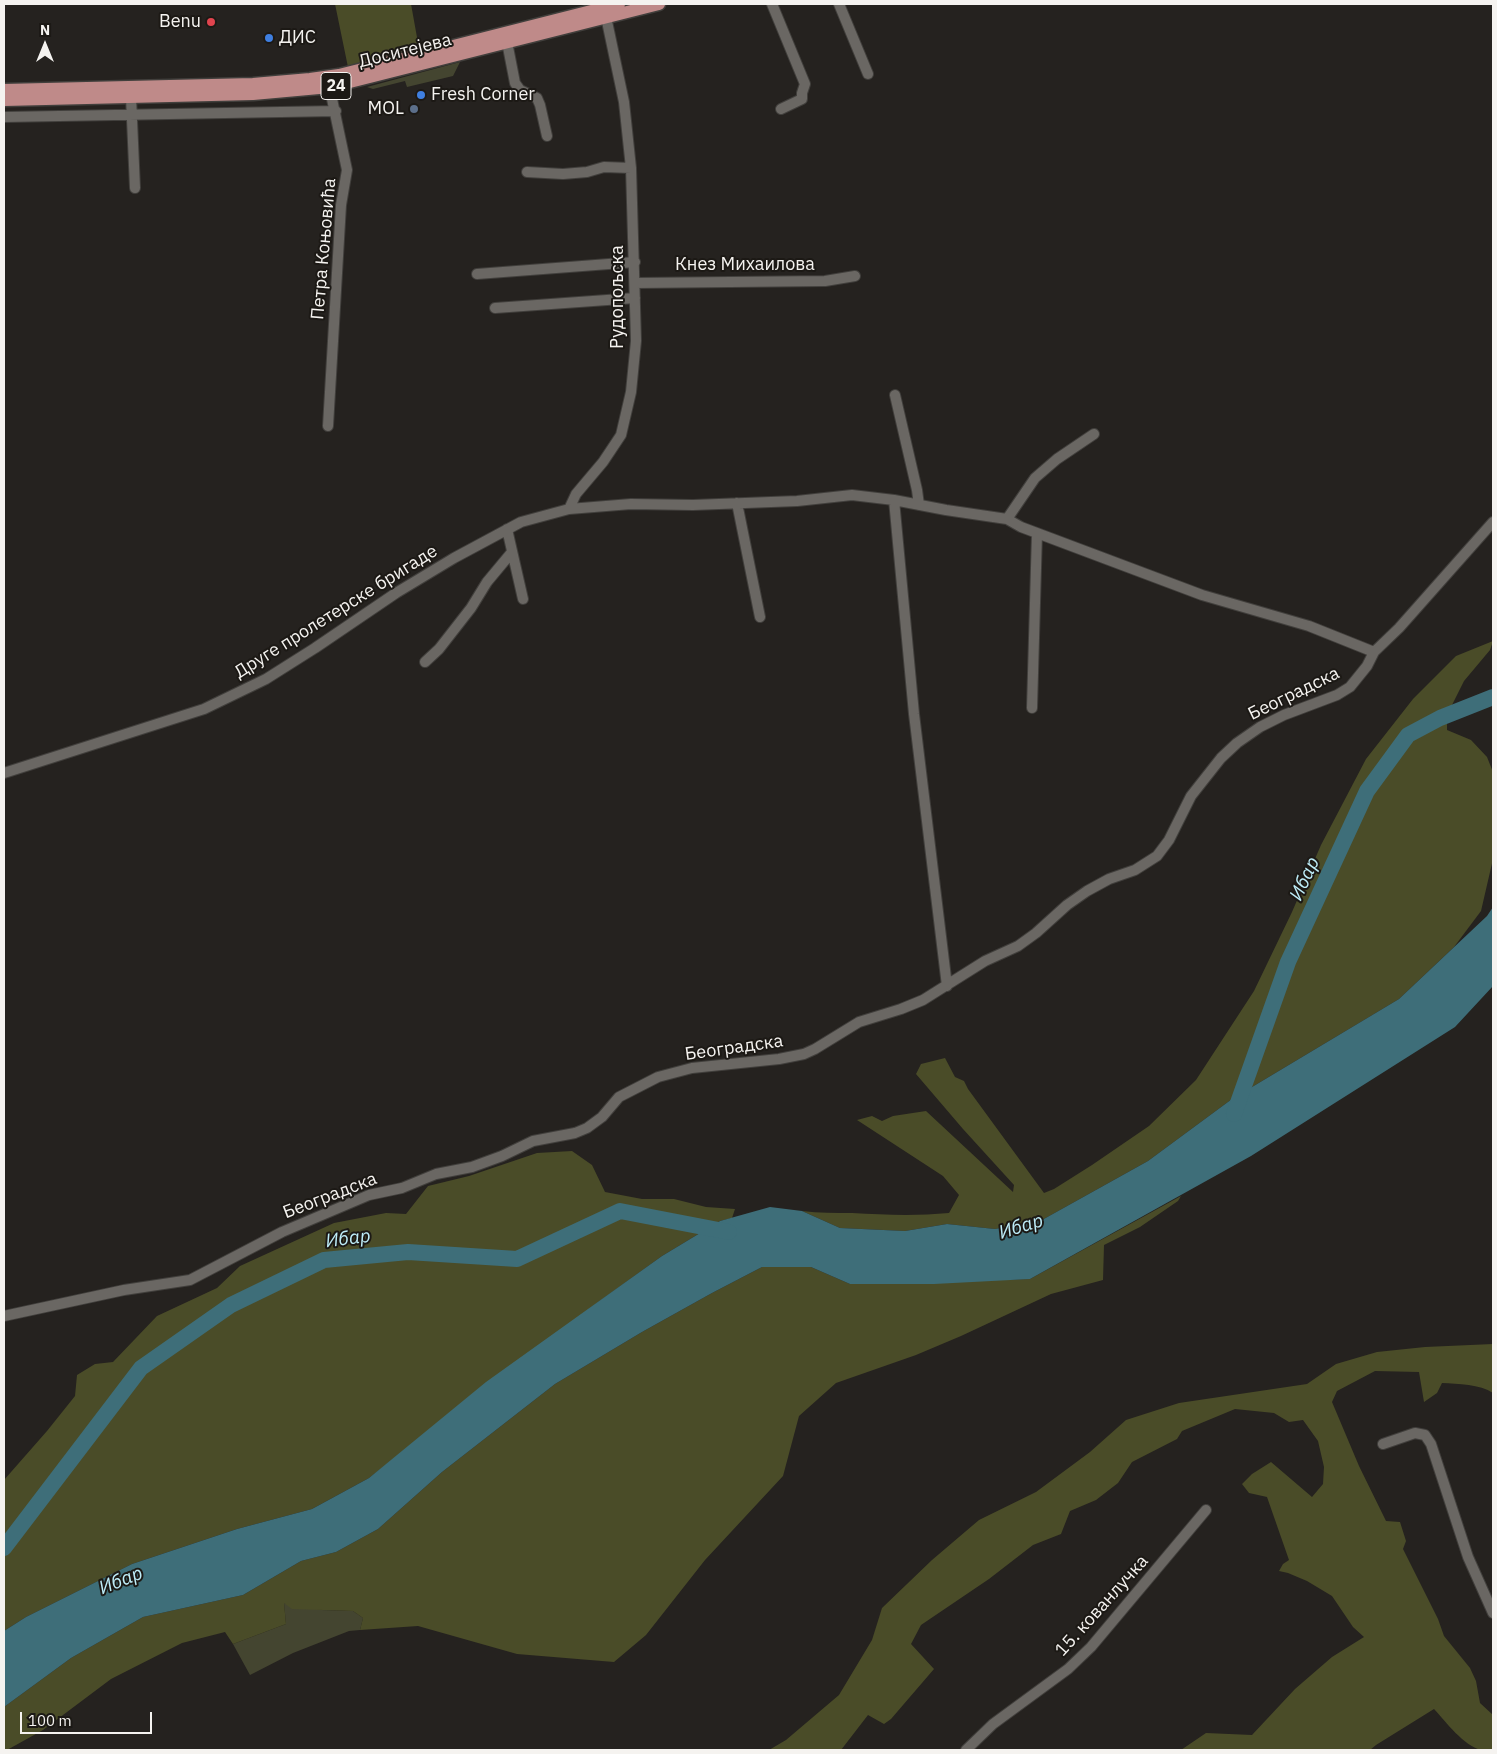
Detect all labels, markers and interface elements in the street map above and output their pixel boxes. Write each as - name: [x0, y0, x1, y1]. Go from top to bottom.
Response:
- place label: Benu: [159, 11, 201, 33]
- marker: Benu: [205, 16, 217, 28]
- north arrow: [20, 20, 70, 70]
- text: N: [40, 21, 50, 39]
- place label: ДИС: [279, 27, 316, 49]
- street label: Доситејева: [356, 29, 454, 73]
- marker: ДИС: [263, 32, 275, 44]
- road number: 24: [321, 72, 351, 100]
- place label: Fresh Corner: [431, 84, 535, 106]
- marker: Fresh Corner: [415, 89, 427, 101]
- place label: MOL: [368, 98, 404, 120]
- marker: MOL: [408, 103, 420, 115]
- street label: Петра Коњовића: [307, 177, 341, 321]
- street label: Рудопољска: [607, 245, 629, 349]
- street label: Кнез Михаилова: [675, 254, 815, 276]
- street label: Друге пролетерске бригаде: [230, 540, 442, 684]
- street label: Београдска: [1245, 663, 1343, 725]
- water label: Ибар: [1285, 854, 1325, 904]
- street label: Београдска: [684, 1030, 784, 1066]
- street label: Београдска: [280, 1168, 380, 1224]
- water label: Ибар: [996, 1209, 1046, 1245]
- water label: Ибар: [324, 1225, 372, 1253]
- street label: 15. кованлучка: [1051, 1551, 1153, 1661]
- water label: Ибар: [96, 1562, 146, 1600]
- scale bar: [22, 1702, 155, 1734]
- text: 100 m: [28, 1711, 72, 1730]

